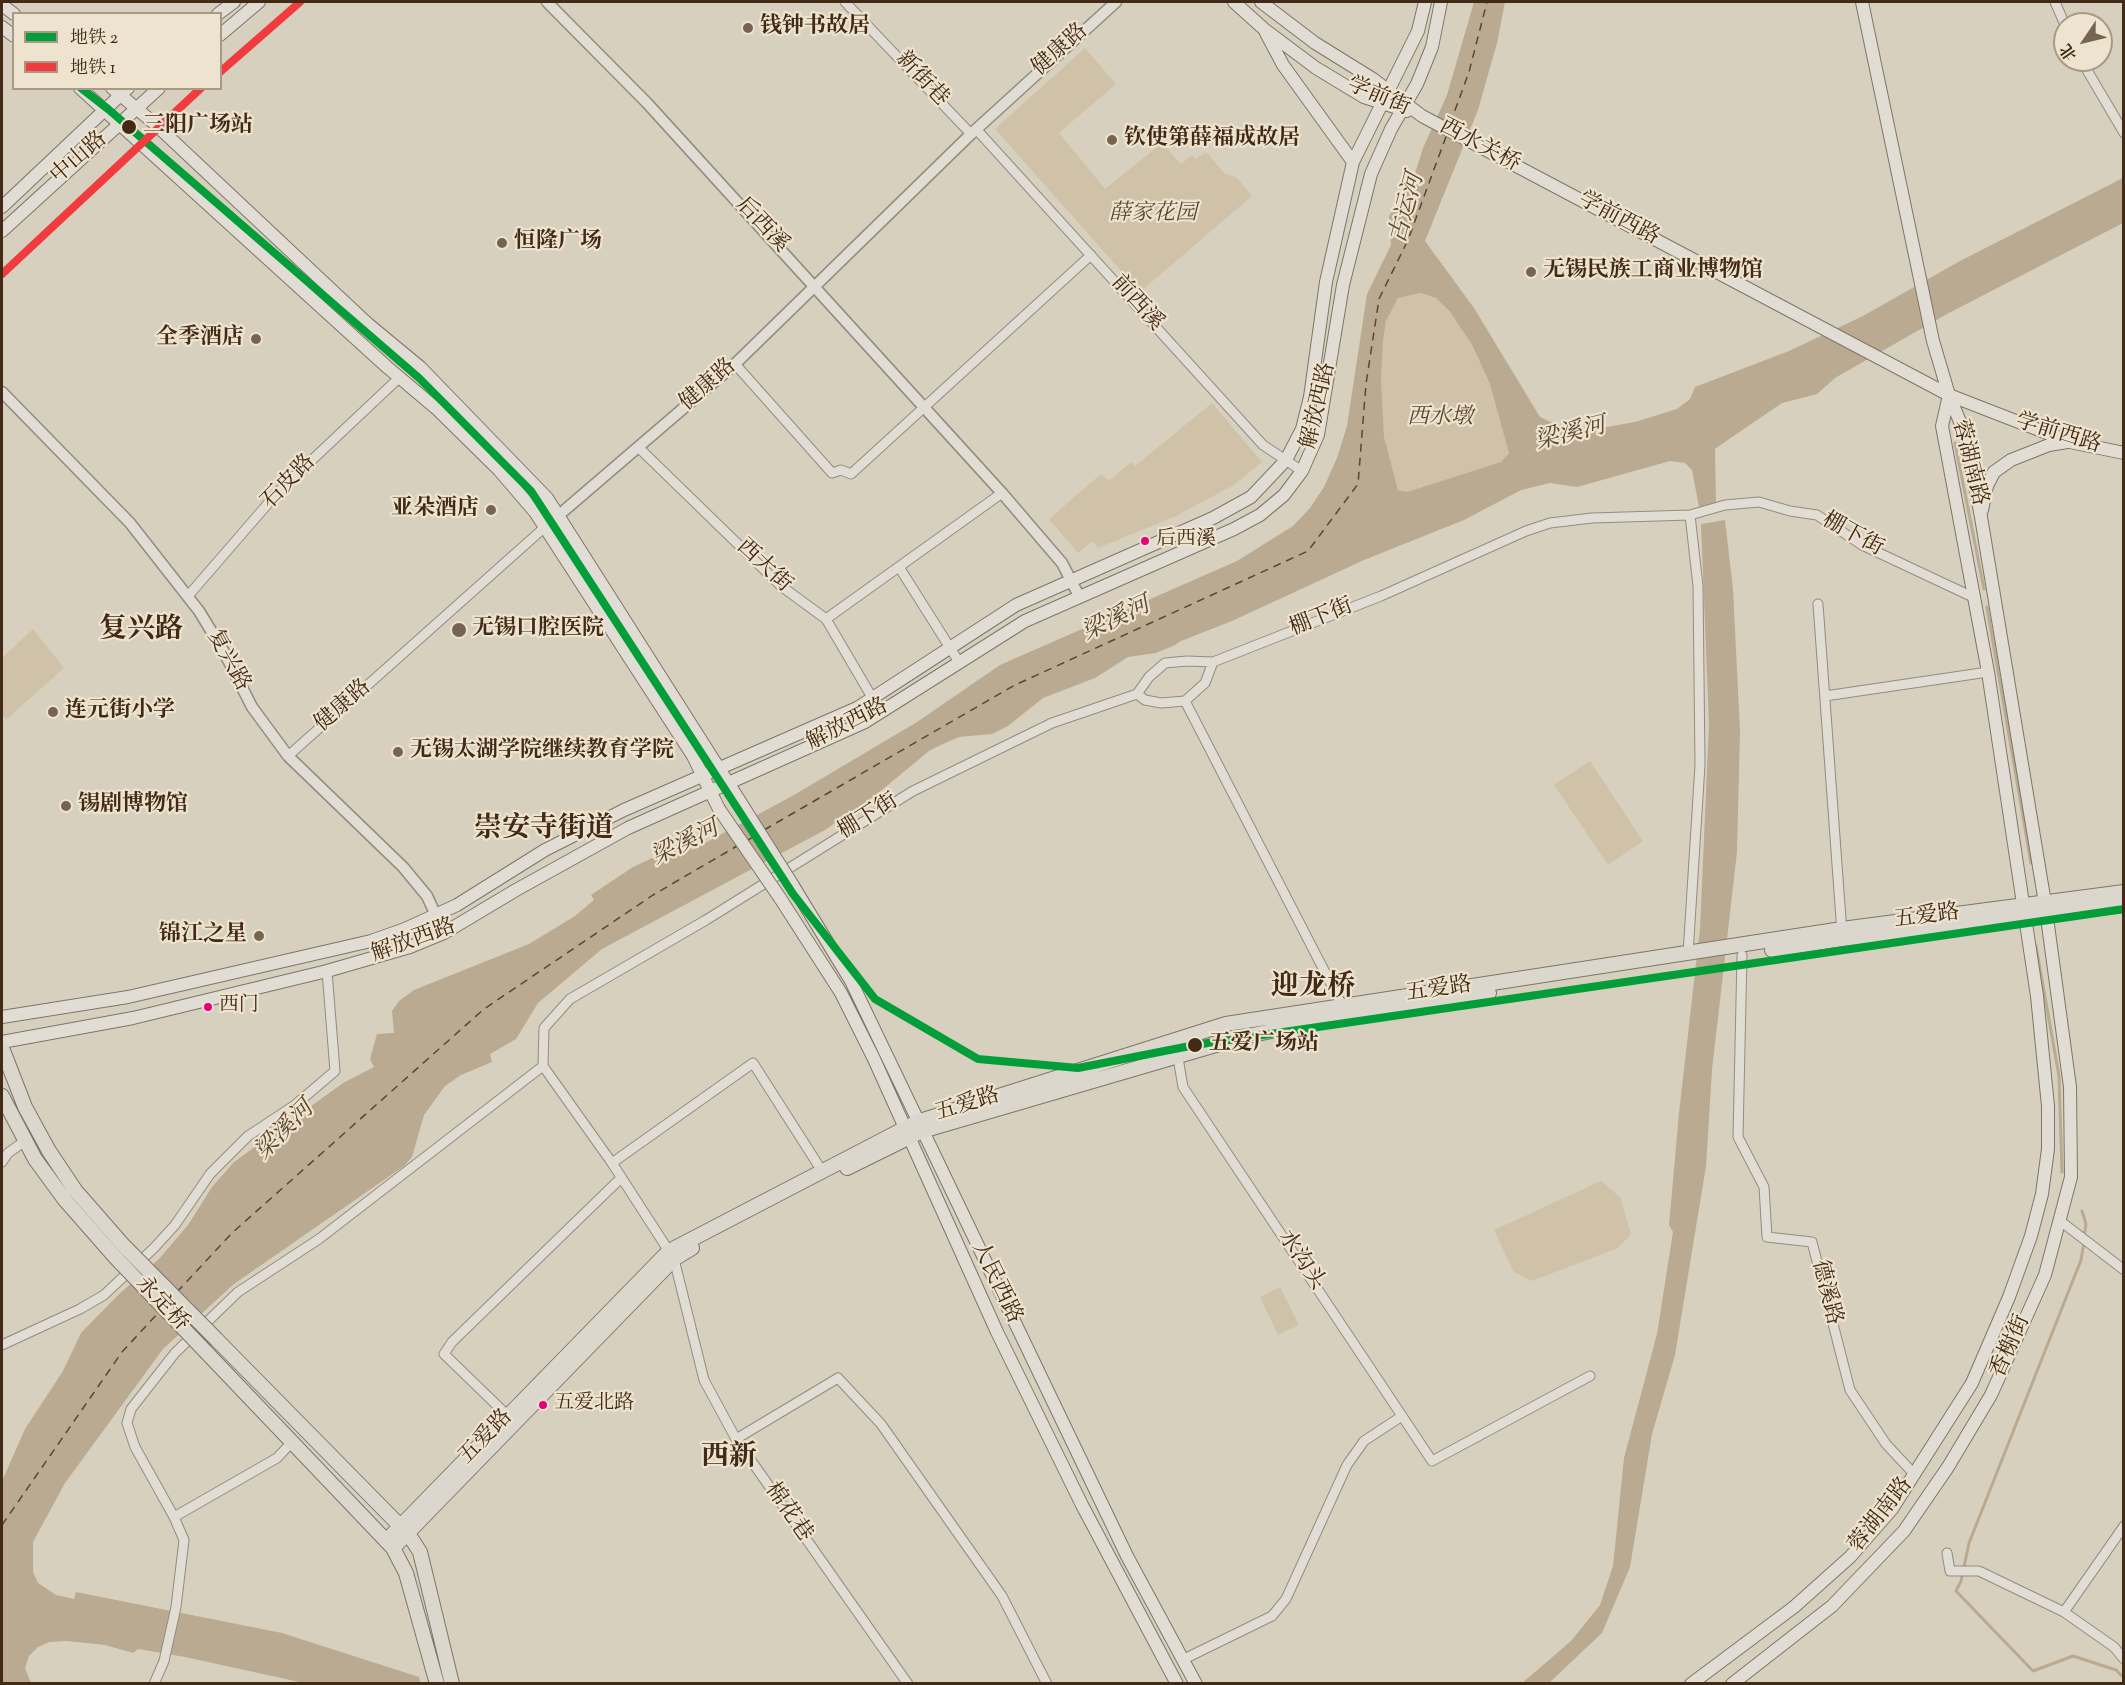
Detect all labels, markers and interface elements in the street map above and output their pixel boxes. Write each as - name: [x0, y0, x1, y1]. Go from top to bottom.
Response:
- legend: [12, 12, 222, 90]
- north arrow: [2053, 12, 2113, 72]
- place label: 钱钟书故居: [760, 15, 870, 41]
- street label: 健康路: [1028, 19, 1094, 83]
- marker: 钱钟书故居: [741, 21, 755, 35]
- text: 地铁 2: [70, 26, 118, 52]
- text: 北: [2055, 38, 2084, 65]
- street label: 新街巷: [889, 47, 953, 113]
- text: 地铁 1: [70, 56, 116, 82]
- street label: 学前街: [1342, 73, 1414, 123]
- place label: 三阳广场站: [143, 114, 253, 140]
- street label: 西水关桥: [1434, 115, 1524, 179]
- marker: 三阳广场站: [120, 118, 138, 136]
- street label: 中山路: [46, 127, 114, 191]
- place label: 钦使第薛福成故居: [1124, 127, 1300, 153]
- marker: 钦使第薛福成故居: [1105, 133, 1119, 147]
- water label: 古运河: [1386, 170, 1432, 248]
- street label: 学前西路: [1573, 188, 1663, 252]
- street label: 后西溪: [729, 193, 793, 259]
- park label: 薛家花园: [1109, 202, 1197, 228]
- place label: 恒隆广场: [514, 230, 602, 256]
- marker: 恒隆广场: [495, 236, 509, 250]
- place label: 无锡民族工商业博物馆: [1543, 259, 1763, 285]
- marker: 无锡民族工商业博物馆: [1524, 265, 1538, 279]
- street label: 前西溪: [1104, 271, 1168, 337]
- place label: 全季酒店: [156, 326, 244, 352]
- marker: 全季酒店: [249, 332, 263, 346]
- street label: 健康路: [675, 354, 743, 418]
- street label: 解放西路: [1297, 360, 1343, 452]
- park label: 西水墩: [1407, 406, 1473, 432]
- street label: 学前西路: [2012, 410, 2104, 460]
- water label: 梁溪河: [1533, 413, 1609, 459]
- street label: 蓉湖南路: [1945, 417, 1991, 509]
- street label: 石皮路: [258, 450, 322, 516]
- place label: 亚朵酒店: [391, 497, 479, 523]
- marker: 亚朵酒店: [484, 503, 498, 517]
- street label: 棚下街: [1817, 508, 1887, 564]
- place label: 后西溪: [1156, 529, 1216, 553]
- street label: 西大街: [730, 535, 796, 599]
- marker: 后西溪: [1139, 535, 1151, 547]
- water label: 梁溪河: [1078, 593, 1156, 649]
- street label: 棚下街: [1286, 594, 1358, 644]
- district label: 复兴路: [99, 615, 183, 649]
- place label: 无锡口腔医院: [472, 617, 604, 643]
- marker: 无锡口腔医院: [450, 621, 468, 639]
- street label: 复兴路: [199, 626, 255, 696]
- street label: 健康路: [310, 675, 378, 739]
- street label: 解放西路: [803, 694, 893, 758]
- place label: 连元街小学: [65, 699, 175, 725]
- marker: 连元街小学: [46, 705, 60, 719]
- place label: 无锡太湖学院继续教育学院: [410, 739, 674, 765]
- marker: 无锡太湖学院继续教育学院: [391, 745, 405, 759]
- street label: 棚下街: [834, 789, 904, 847]
- place label: 锡剧博物馆: [78, 793, 188, 819]
- marker: 锡剧博物馆: [59, 799, 73, 813]
- district label: 崇安寺街道: [474, 814, 614, 848]
- water label: 梁溪河: [647, 816, 725, 874]
- street label: 五爱路: [1893, 901, 1961, 935]
- street label: 解放西路: [368, 915, 460, 969]
- place label: 锦江之星: [159, 923, 247, 949]
- marker: 锦江之星: [252, 929, 266, 943]
- district label: 迎龙桥: [1271, 972, 1355, 1006]
- street label: 五爱路: [1404, 973, 1474, 1009]
- place label: 西门: [219, 995, 259, 1019]
- marker: 西门: [202, 1001, 214, 1013]
- place label: 五爱广场站: [1209, 1032, 1319, 1058]
- marker: 五爱广场站: [1186, 1036, 1204, 1054]
- street label: 五爱路: [933, 1084, 1003, 1128]
- water label: 梁溪河: [250, 1096, 322, 1168]
- street label: 水沟头: [1271, 1226, 1329, 1296]
- street label: 人民西路: [964, 1238, 1026, 1328]
- street label: 德溪路: [1804, 1258, 1846, 1328]
- street label: 永定桥: [129, 1272, 193, 1338]
- street label: 香榭街: [1987, 1311, 2037, 1383]
- place label: 五爱北路: [554, 1393, 634, 1417]
- marker: 五爱北路: [537, 1399, 549, 1411]
- street label: 五爱路: [455, 1405, 519, 1471]
- district label: 西新: [701, 1442, 757, 1476]
- street label: 蓉湖南路: [1845, 1473, 1919, 1559]
- street label: 棉花巷: [757, 1478, 817, 1548]

